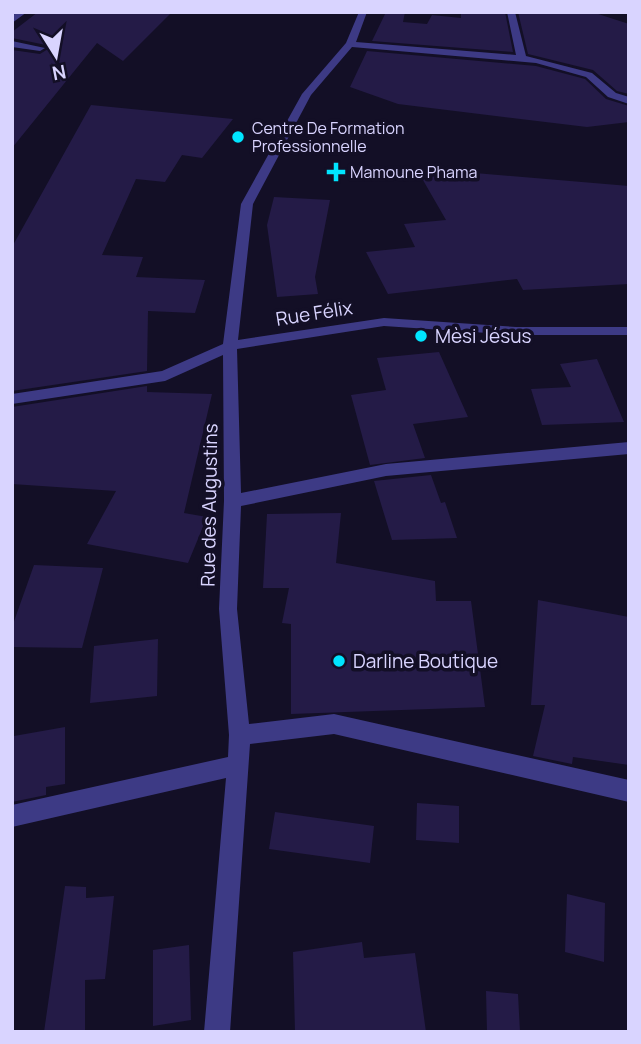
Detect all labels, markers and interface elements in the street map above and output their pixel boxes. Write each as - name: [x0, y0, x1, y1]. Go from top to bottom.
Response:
- north arrow: [21, 21, 91, 91]
- text: N: [50, 59, 68, 87]
- place label: Centre De Formation Professionnelle: [252, 117, 405, 157]
- marker: Centre De Formation Professionnelle: [230, 129, 246, 145]
- place label: Mamoune Phama: [350, 161, 477, 183]
- marker: Mamoune Phama: [328, 164, 344, 180]
- street label: Rue Félix: [274, 294, 354, 332]
- place label: Mèsi Jésus: [435, 323, 531, 349]
- marker: Mèsi Jésus: [413, 328, 429, 344]
- street label: Rue des Augustins: [195, 423, 223, 587]
- place label: Darline Boutique: [353, 648, 498, 674]
- marker: Darline Boutique: [331, 653, 347, 669]

